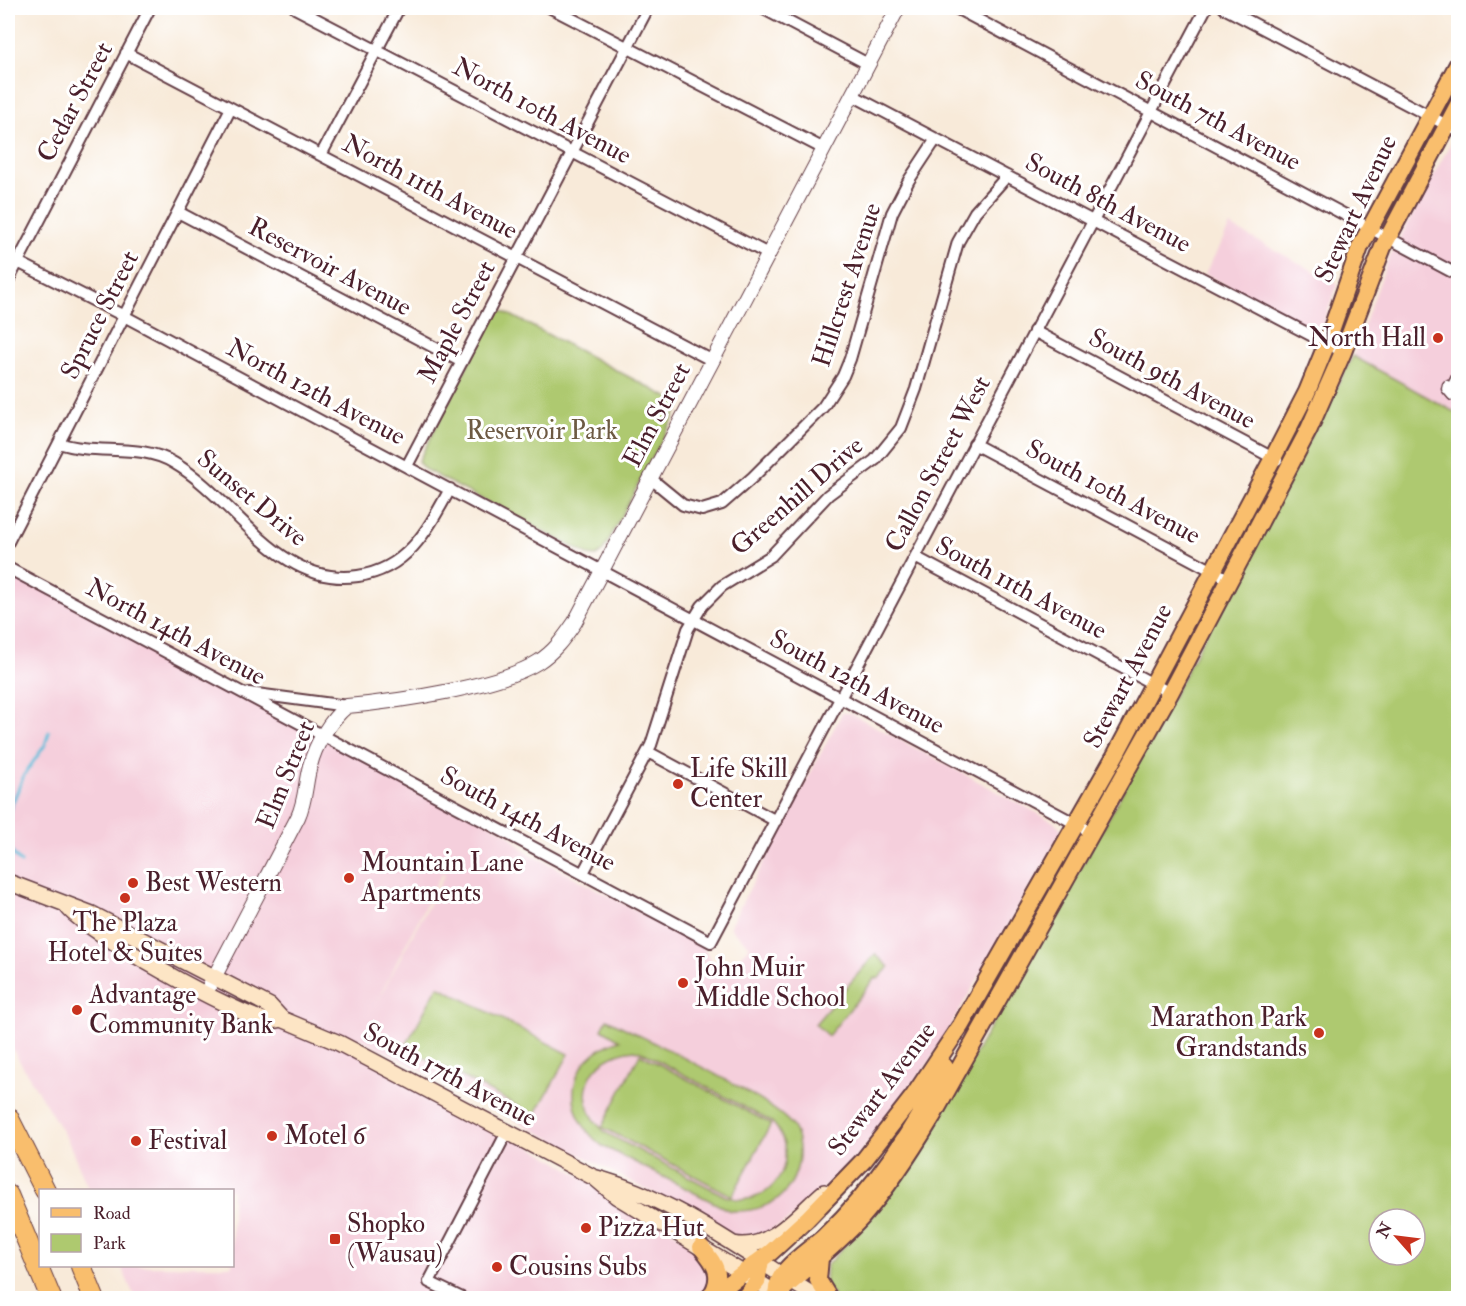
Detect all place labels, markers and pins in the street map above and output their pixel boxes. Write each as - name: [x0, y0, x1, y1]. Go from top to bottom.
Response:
- place label: North Hall: [1308, 322, 1426, 354]
- marker: North Hall: [1431, 331, 1445, 345]
- place label: Life Skill Center: [690, 753, 788, 815]
- marker: Life Skill Center: [671, 777, 685, 791]
- place label: Mountain Lane Apartments: [360, 847, 524, 910]
- place label: Best Western: [145, 867, 282, 899]
- marker: Mountain Lane Apartments: [342, 871, 356, 885]
- marker: Best Western: [126, 876, 140, 890]
- marker: The Plaza Hotel & Suites: [118, 891, 132, 905]
- place label: The Plaza Hotel & Suites: [48, 907, 203, 969]
- place label: John Muir Middle School: [694, 952, 846, 1014]
- marker: John Muir Middle School: [676, 976, 690, 990]
- place label: Advantage Community Bank: [88, 979, 274, 1041]
- place label: Marathon Park Grandstands: [1150, 1002, 1308, 1064]
- marker: Advantage Community Bank: [70, 1003, 84, 1017]
- marker: Marathon Park Grandstands: [1312, 1026, 1326, 1040]
- place label: Motel 6: [284, 1120, 368, 1152]
- place label: Festival: [148, 1125, 227, 1157]
- marker: Motel 6: [265, 1129, 279, 1143]
- marker: Festival: [129, 1134, 143, 1148]
- place label: Shopko (Wausau): [347, 1208, 443, 1270]
- place label: Pizza Hut: [598, 1212, 704, 1244]
- marker: Pizza Hut: [579, 1221, 593, 1235]
- marker: Shopko (Wausau): [328, 1232, 342, 1246]
- place label: Cousins Subs: [509, 1251, 647, 1283]
- marker: Cousins Subs: [490, 1260, 504, 1274]

